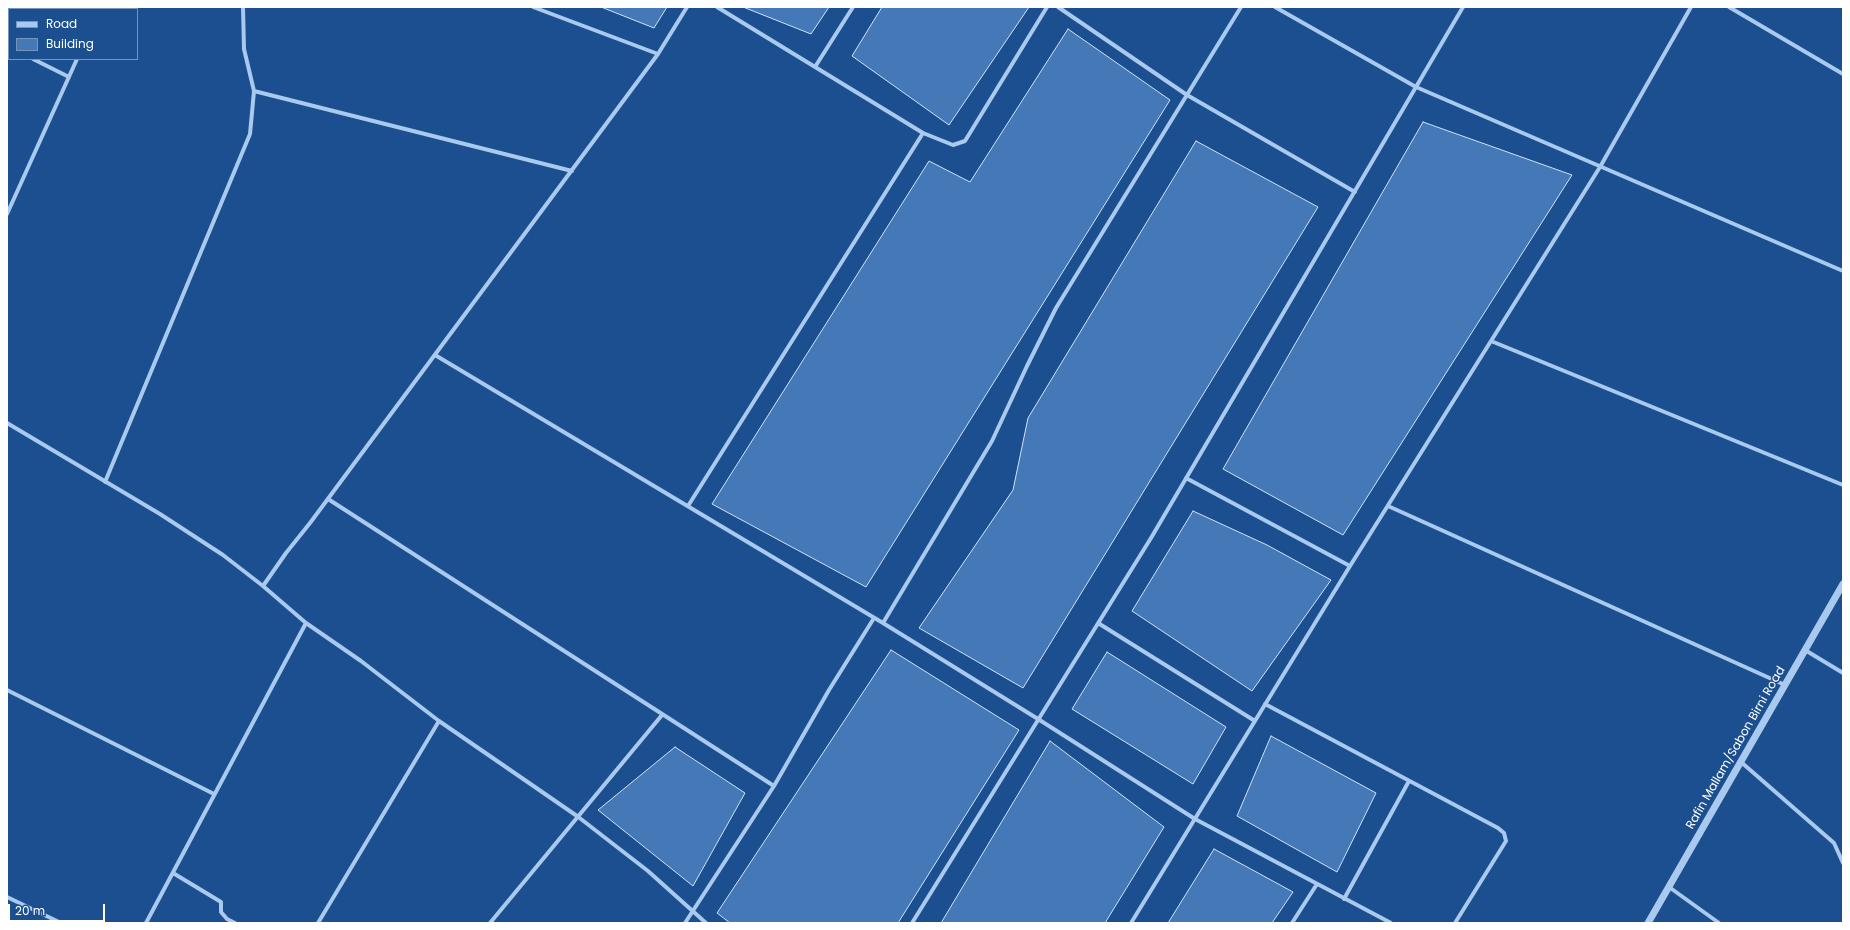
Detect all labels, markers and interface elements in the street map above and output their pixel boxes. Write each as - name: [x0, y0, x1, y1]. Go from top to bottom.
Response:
- legend: [8, 8, 138, 60]
- text: Road: [46, 15, 77, 32]
- text: Building: [46, 35, 94, 52]
- street label: Rafin Mallam/Sabon Birni Road: [1683, 664, 1789, 832]
- scale bar: [10, 896, 107, 922]
- text: 20 m: [15, 902, 45, 919]

